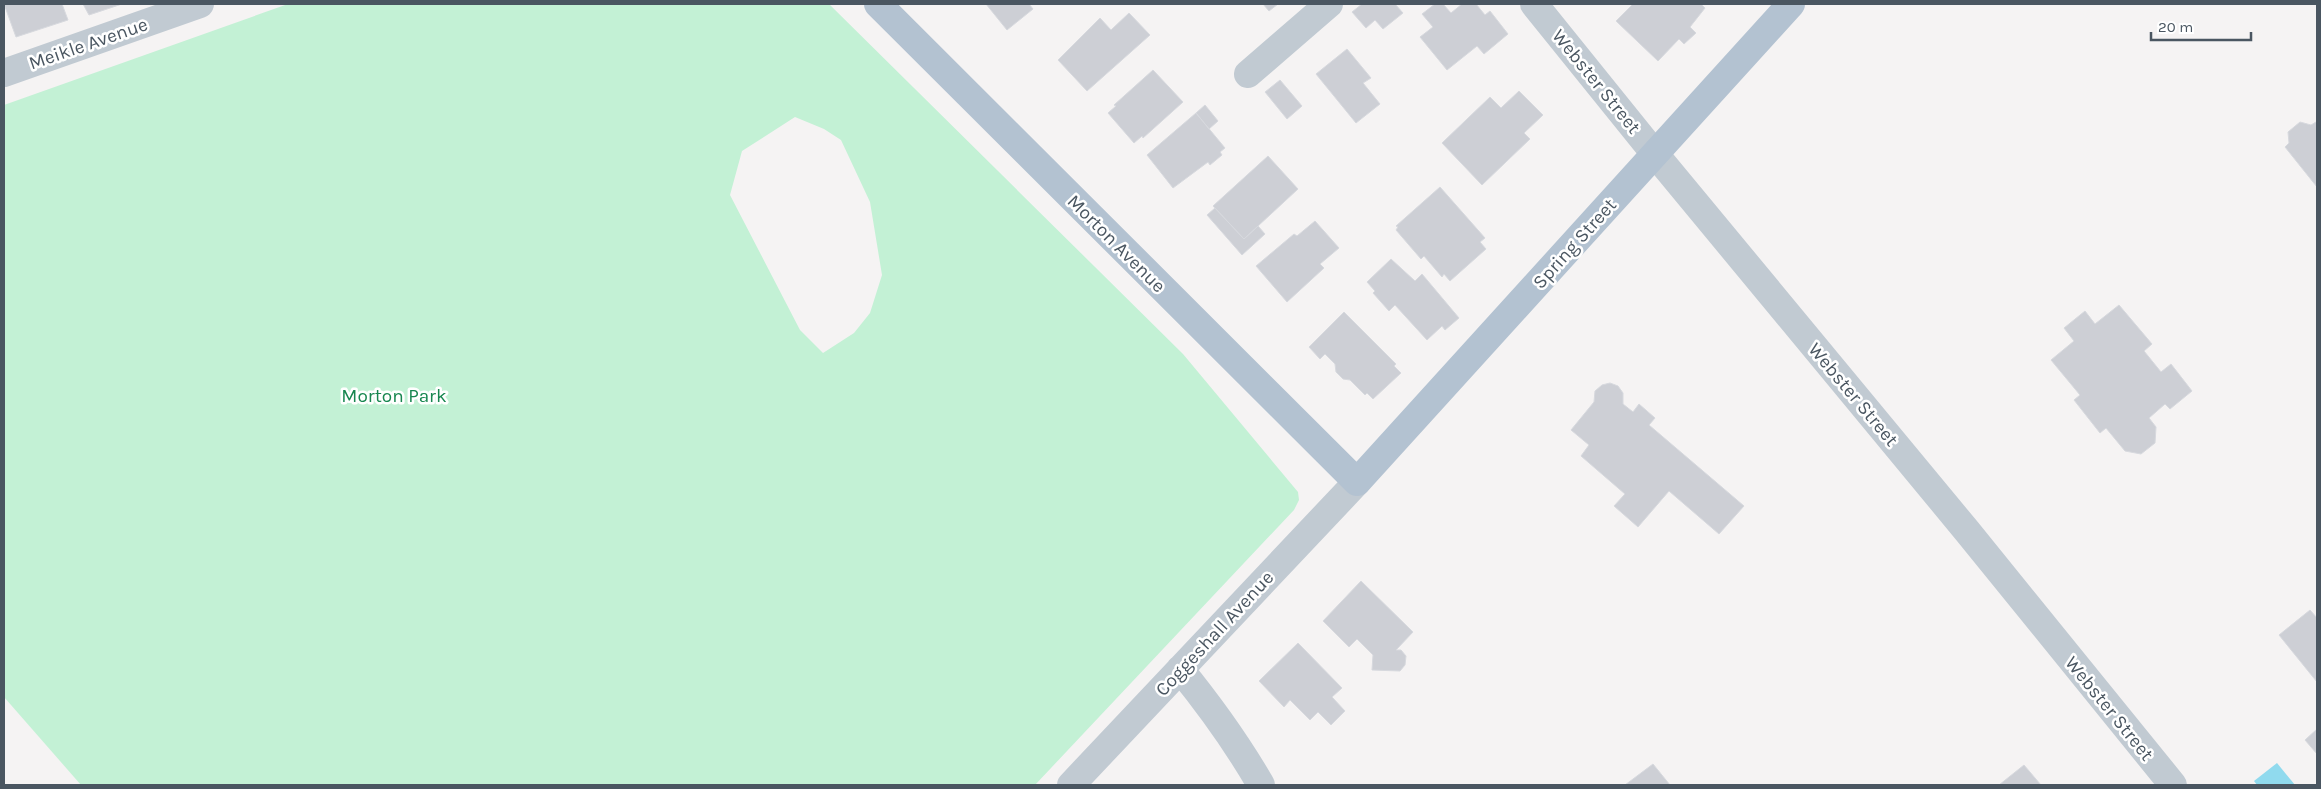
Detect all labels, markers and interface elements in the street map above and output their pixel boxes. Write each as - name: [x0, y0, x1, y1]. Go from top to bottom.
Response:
- scale bar: [2151, 10, 2251, 42]
- street label: Meikle Avenue: [26, 13, 151, 75]
- text: 20 m: [2158, 18, 2193, 36]
- street label: Webster Street: [1547, 25, 1645, 138]
- street label: Morton Avenue: [1063, 190, 1170, 297]
- street label: Spring Street: [1528, 194, 1621, 293]
- street label: Webster Street: [1804, 339, 1903, 451]
- park label: Morton Park: [341, 385, 447, 407]
- street label: Coggeshall Avenue: [1151, 567, 1278, 701]
- street label: Webster Street: [2060, 652, 2158, 765]

